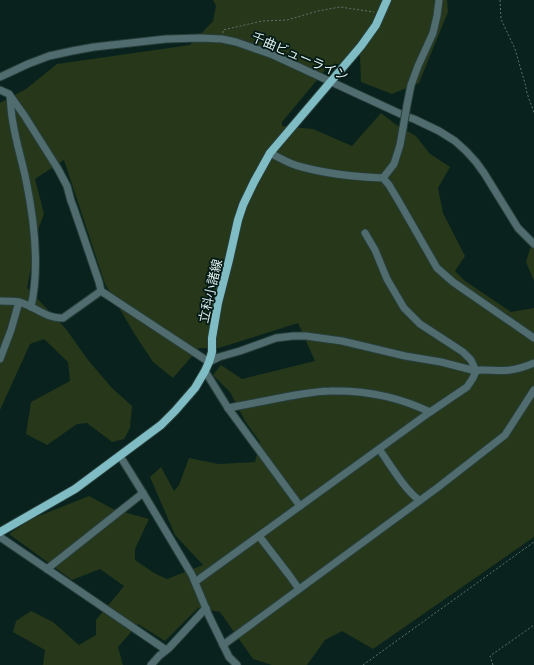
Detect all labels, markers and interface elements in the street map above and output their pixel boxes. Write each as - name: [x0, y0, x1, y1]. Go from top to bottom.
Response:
- street label: 千曲ビューライン: [249, 29, 351, 84]
- street label: 立科小諸線: [196, 258, 225, 324]

